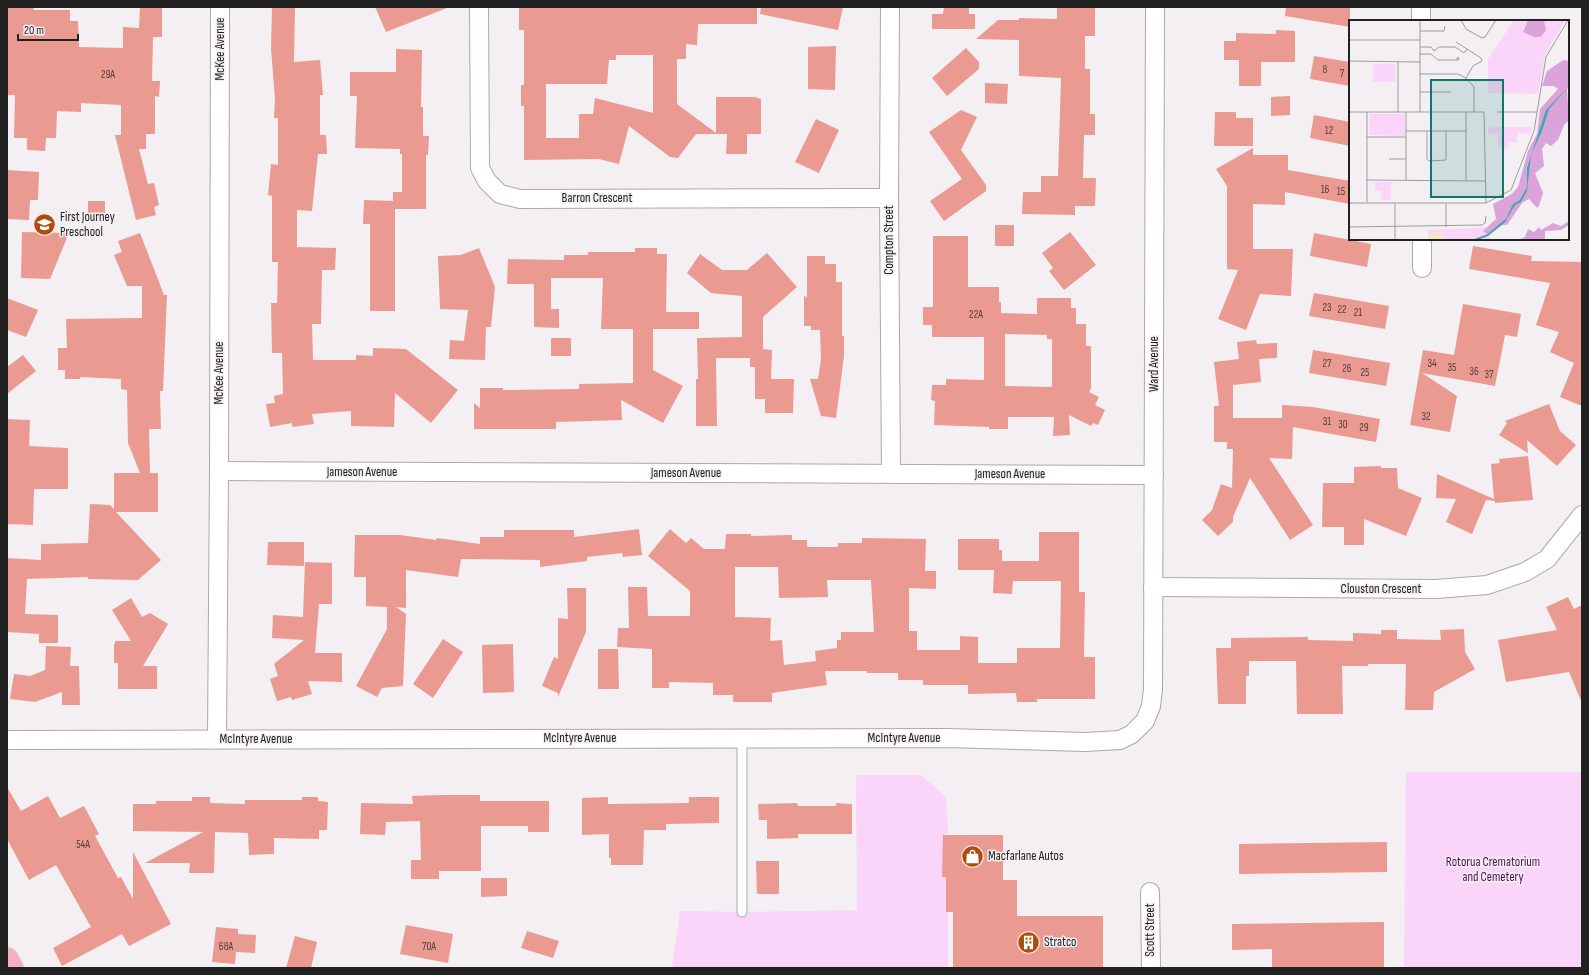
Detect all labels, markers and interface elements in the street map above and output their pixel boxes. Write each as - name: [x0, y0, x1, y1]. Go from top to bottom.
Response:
- scale bar: [18, 16, 78, 42]
- street label: McKee Avenue: [212, 18, 228, 80]
- inset map: [1349, 20, 1569, 240]
- text: 20 m: [24, 23, 44, 38]
- house number: 8: [1323, 63, 1328, 76]
- house number: 7: [1340, 67, 1345, 80]
- house number: 29A: [101, 68, 115, 81]
- house number: 12: [1325, 124, 1334, 137]
- house number: 16: [1321, 183, 1330, 196]
- house number: 15: [1337, 185, 1345, 198]
- street label: Barron Crescent: [562, 190, 632, 206]
- street label: Compton Street: [881, 205, 897, 275]
- place label: First Journey Preschool: [60, 209, 115, 240]
- school or university icon: First Journey Preschool: [32, 211, 58, 237]
- house number: 23: [1322, 301, 1332, 314]
- house number: 22: [1337, 303, 1347, 316]
- house number: 21: [1354, 306, 1362, 319]
- house number: 22A: [969, 308, 983, 321]
- street label: Ward Avenue: [1146, 336, 1162, 392]
- street label: McKee Avenue: [211, 342, 227, 404]
- house number: 27: [1323, 357, 1332, 370]
- house number: 34: [1427, 357, 1437, 370]
- house number: 35: [1447, 361, 1457, 374]
- house number: 26: [1342, 362, 1352, 375]
- house number: 36: [1469, 365, 1479, 378]
- house number: 25: [1361, 366, 1369, 379]
- house number: 37: [1484, 368, 1494, 381]
- house number: 32: [1421, 410, 1431, 423]
- house number: 31: [1323, 415, 1331, 428]
- house number: 30: [1338, 418, 1348, 431]
- house number: 29: [1359, 421, 1369, 434]
- street label: Jameson Avenue: [326, 464, 397, 480]
- street label: Jameson Avenue: [650, 465, 721, 481]
- street label: Jameson Avenue: [974, 466, 1045, 482]
- street label: Clouston Crescent: [1341, 581, 1421, 597]
- street label: McIntyre Avenue: [544, 730, 616, 746]
- street label: McIntyre Avenue: [868, 730, 940, 746]
- street label: McIntyre Avenue: [220, 731, 292, 747]
- house number: 54A: [76, 838, 90, 851]
- shop icon: Macfarlane Autos: [960, 843, 986, 869]
- place label: Macfarlane Autos: [988, 848, 1064, 864]
- park label: Rotorua Crematorium and Cemetery: [1446, 854, 1540, 885]
- street label: Scott Street: [1142, 903, 1158, 957]
- building icon: Stratco: [1015, 929, 1041, 955]
- place label: Stratco: [1044, 934, 1076, 950]
- house number: 68A: [219, 940, 233, 953]
- house number: 70A: [422, 940, 436, 953]

